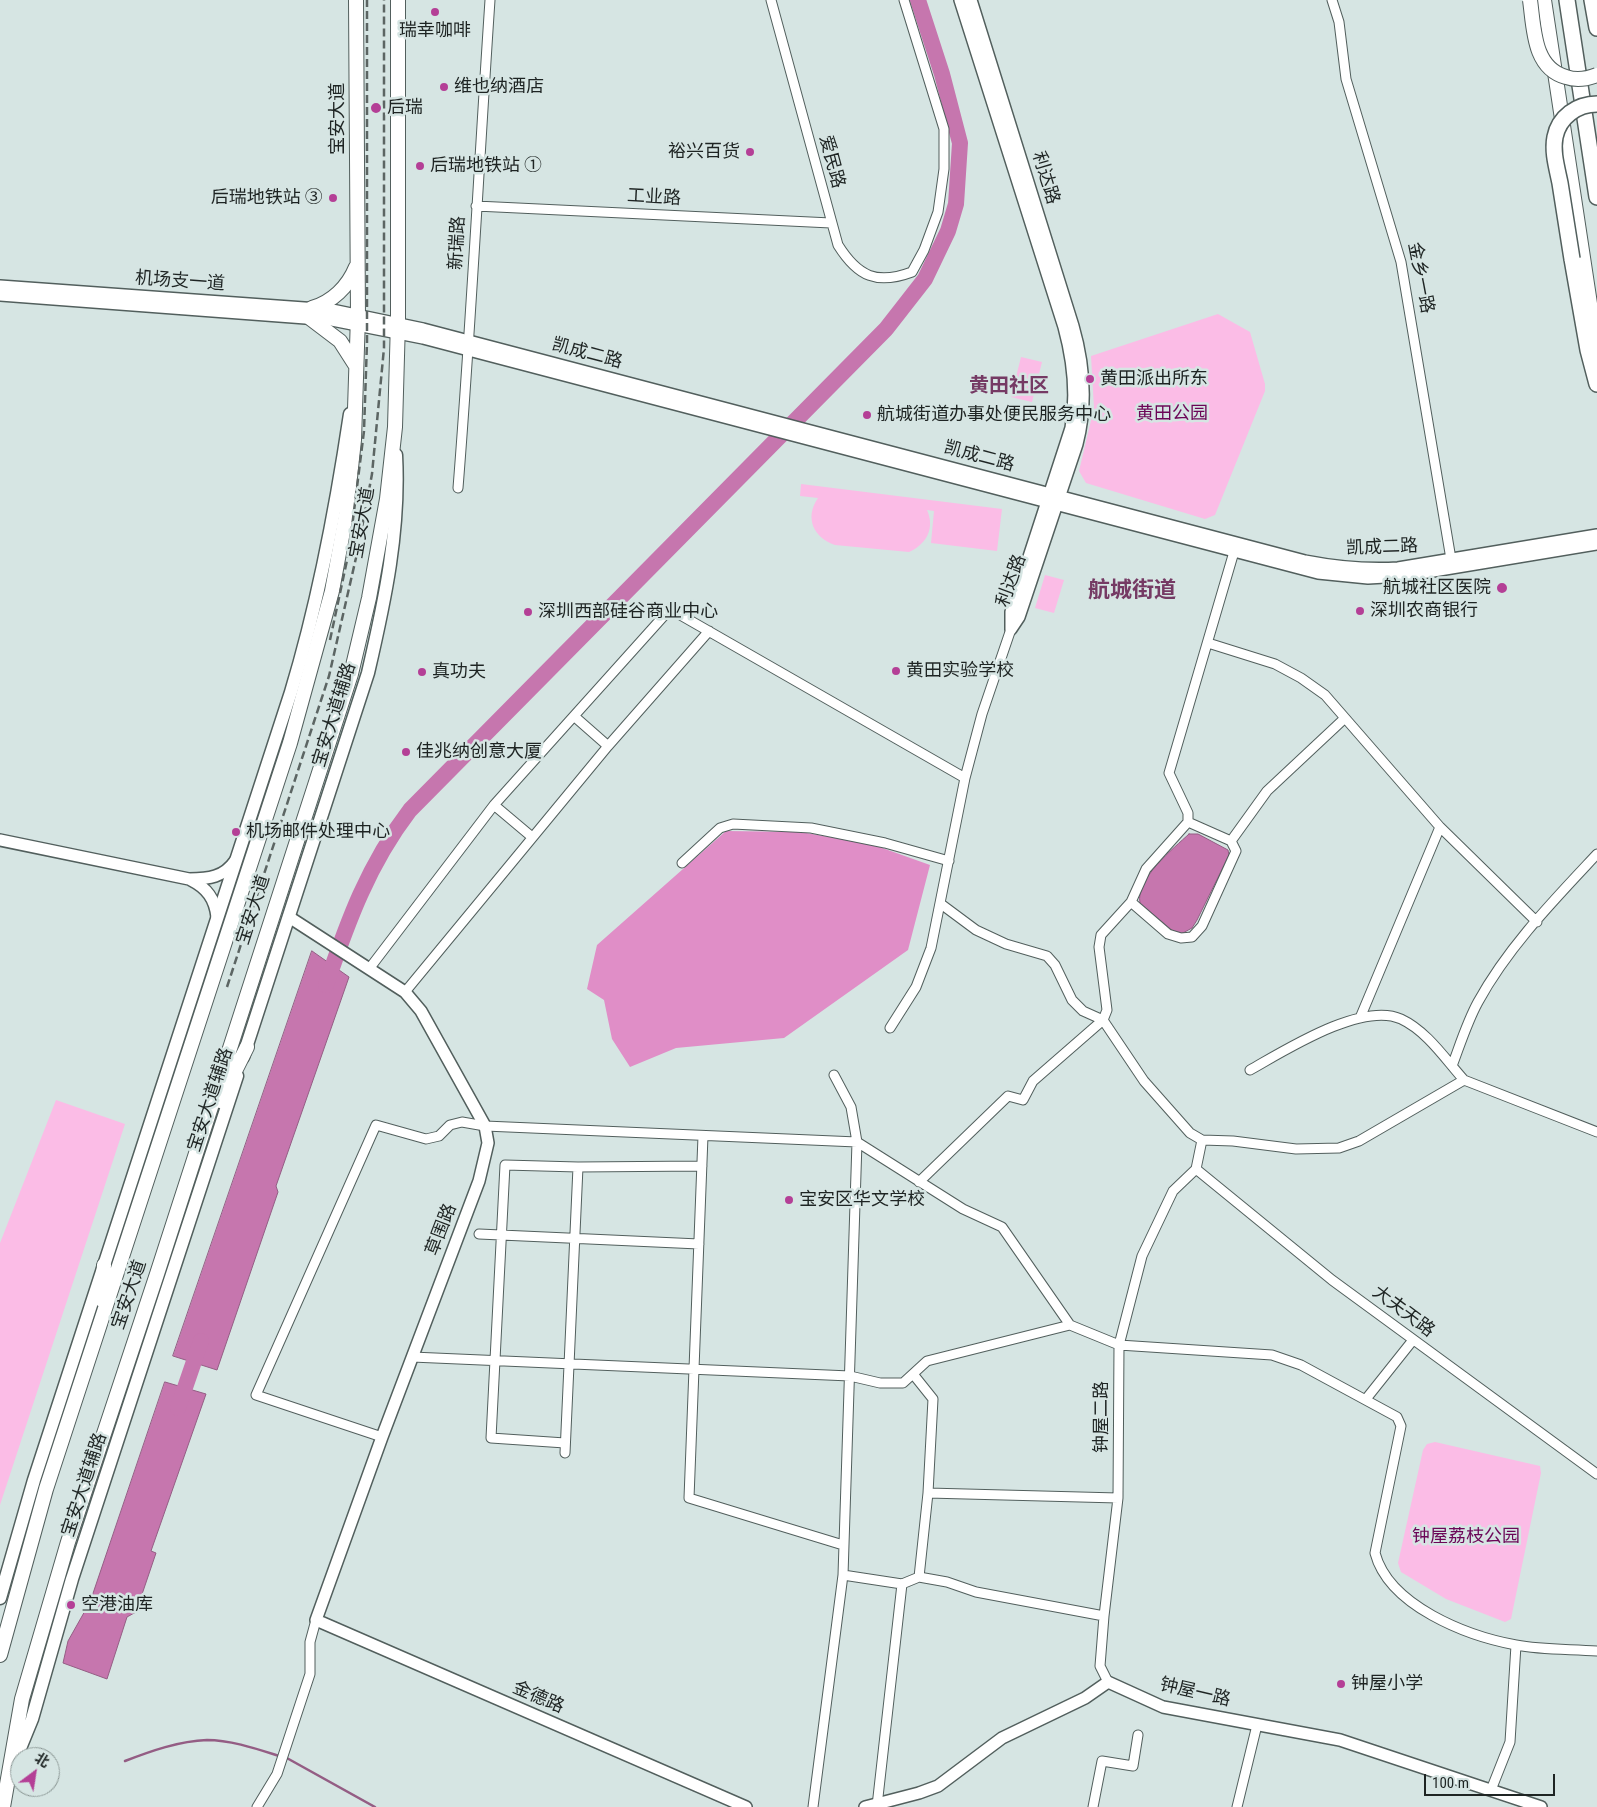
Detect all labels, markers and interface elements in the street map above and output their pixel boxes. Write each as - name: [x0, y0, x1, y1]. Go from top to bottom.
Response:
- marker: 瑞幸咖啡: [429, 6, 441, 18]
- place label: 瑞幸咖啡: [399, 20, 471, 42]
- place label: 维也纳酒店: [454, 76, 544, 98]
- marker: 维也纳酒店: [438, 81, 450, 93]
- street label: 宝安大道: [327, 83, 349, 155]
- place label: 后瑞: [387, 97, 423, 119]
- marker: 后瑞: [369, 101, 383, 115]
- street label: 爱民路: [814, 133, 848, 191]
- place label: 裕兴百货: [668, 141, 740, 163]
- marker: 裕兴百货: [744, 146, 756, 158]
- street label: 利达路: [1027, 149, 1063, 207]
- place label: 后瑞地铁站 ①: [430, 155, 542, 177]
- marker: 后瑞地铁站 ①: [414, 160, 426, 172]
- street label: 工业路: [626, 186, 682, 210]
- place label: 后瑞地铁站 ③: [211, 187, 323, 209]
- marker: 后瑞地铁站 ③: [327, 192, 339, 204]
- street label: 新瑞路: [446, 215, 470, 271]
- street label: 金乡一路: [1403, 241, 1437, 315]
- street label: 机场支一道: [134, 268, 226, 296]
- street label: 凯成二路: [549, 334, 625, 374]
- place label: 黄田派出所东: [1100, 368, 1208, 390]
- marker: 黄田派出所东: [1084, 373, 1096, 385]
- district label: 黄田社区: [969, 375, 1049, 399]
- park label: 黄田公园: [1136, 403, 1208, 425]
- place label: 航城街道办事处便民服务中心: [877, 404, 1111, 426]
- marker: 航城街道办事处便民服务中心: [861, 409, 873, 421]
- street label: 凯成二路: [941, 437, 1017, 477]
- street label: 宝安大道: [346, 486, 380, 560]
- street label: 凯成二路: [1346, 536, 1418, 560]
- street label: 利达路: [993, 552, 1031, 610]
- place label: 航城社区医院: [1383, 577, 1491, 599]
- district label: 航城街道: [1088, 578, 1176, 604]
- marker: 航城社区医院: [1495, 581, 1509, 595]
- place label: 深圳农商银行: [1370, 600, 1478, 622]
- place label: 深圳西部硅谷商业中心: [538, 601, 718, 623]
- marker: 深圳农商银行: [1354, 605, 1366, 617]
- marker: 深圳西部硅谷商业中心: [522, 606, 534, 618]
- street label: 宝安大道辅路: [309, 660, 361, 770]
- place label: 黄田实验学校: [906, 660, 1014, 682]
- place label: 真功夫: [432, 661, 486, 683]
- marker: 黄田实验学校: [890, 665, 902, 677]
- marker: 真功夫: [416, 666, 428, 678]
- place label: 佳兆纳创意大厦: [416, 741, 542, 763]
- marker: 佳兆纳创意大厦: [400, 746, 412, 758]
- place label: 机场邮件处理中心: [246, 821, 390, 843]
- marker: 机场邮件处理中心: [230, 826, 242, 838]
- street label: 宝安大道: [233, 872, 275, 948]
- street label: 宝安大道辅路: [184, 1045, 238, 1155]
- place label: 宝安区华文学校: [799, 1189, 925, 1211]
- marker: 宝安区华文学校: [783, 1194, 795, 1206]
- street label: 草围路: [422, 1201, 462, 1259]
- street label: 宝安大道: [108, 1257, 152, 1333]
- street label: 大夫天路: [1368, 1282, 1438, 1342]
- street label: 钟屋二路: [1091, 1381, 1113, 1453]
- street label: 宝安大道辅路: [58, 1430, 112, 1540]
- park label: 钟屋荔枝公园: [1412, 1526, 1520, 1548]
- place label: 空港油库: [81, 1594, 153, 1616]
- marker: 空港油库: [65, 1599, 77, 1611]
- place label: 钟屋小学: [1351, 1673, 1423, 1695]
- street label: 钟屋一路: [1157, 1674, 1233, 1712]
- street label: 金德路: [509, 1678, 567, 1718]
- marker: 钟屋小学: [1335, 1678, 1347, 1690]
- north arrow: [10, 1747, 60, 1797]
- text: 北: [32, 1750, 52, 1770]
- scale bar: [1427, 1764, 1558, 1796]
- text: 100 m: [1432, 1774, 1469, 1792]

